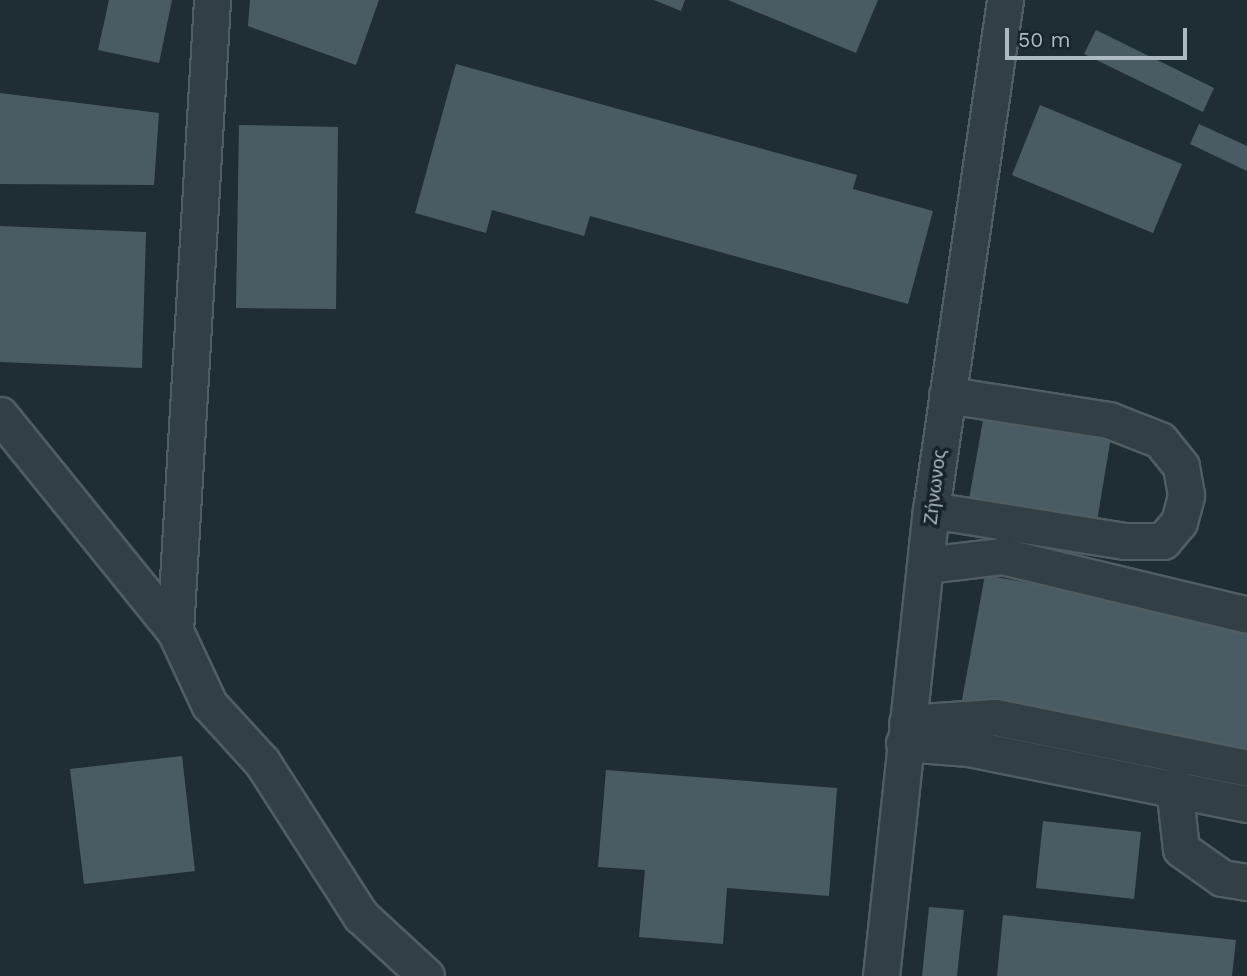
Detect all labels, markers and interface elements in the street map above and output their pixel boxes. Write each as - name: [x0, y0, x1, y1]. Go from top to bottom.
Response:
- scale bar: [1009, 14, 1191, 58]
- text: 50 m: [1018, 27, 1070, 52]
- street label: Ζήνωνος: [919, 448, 951, 526]

